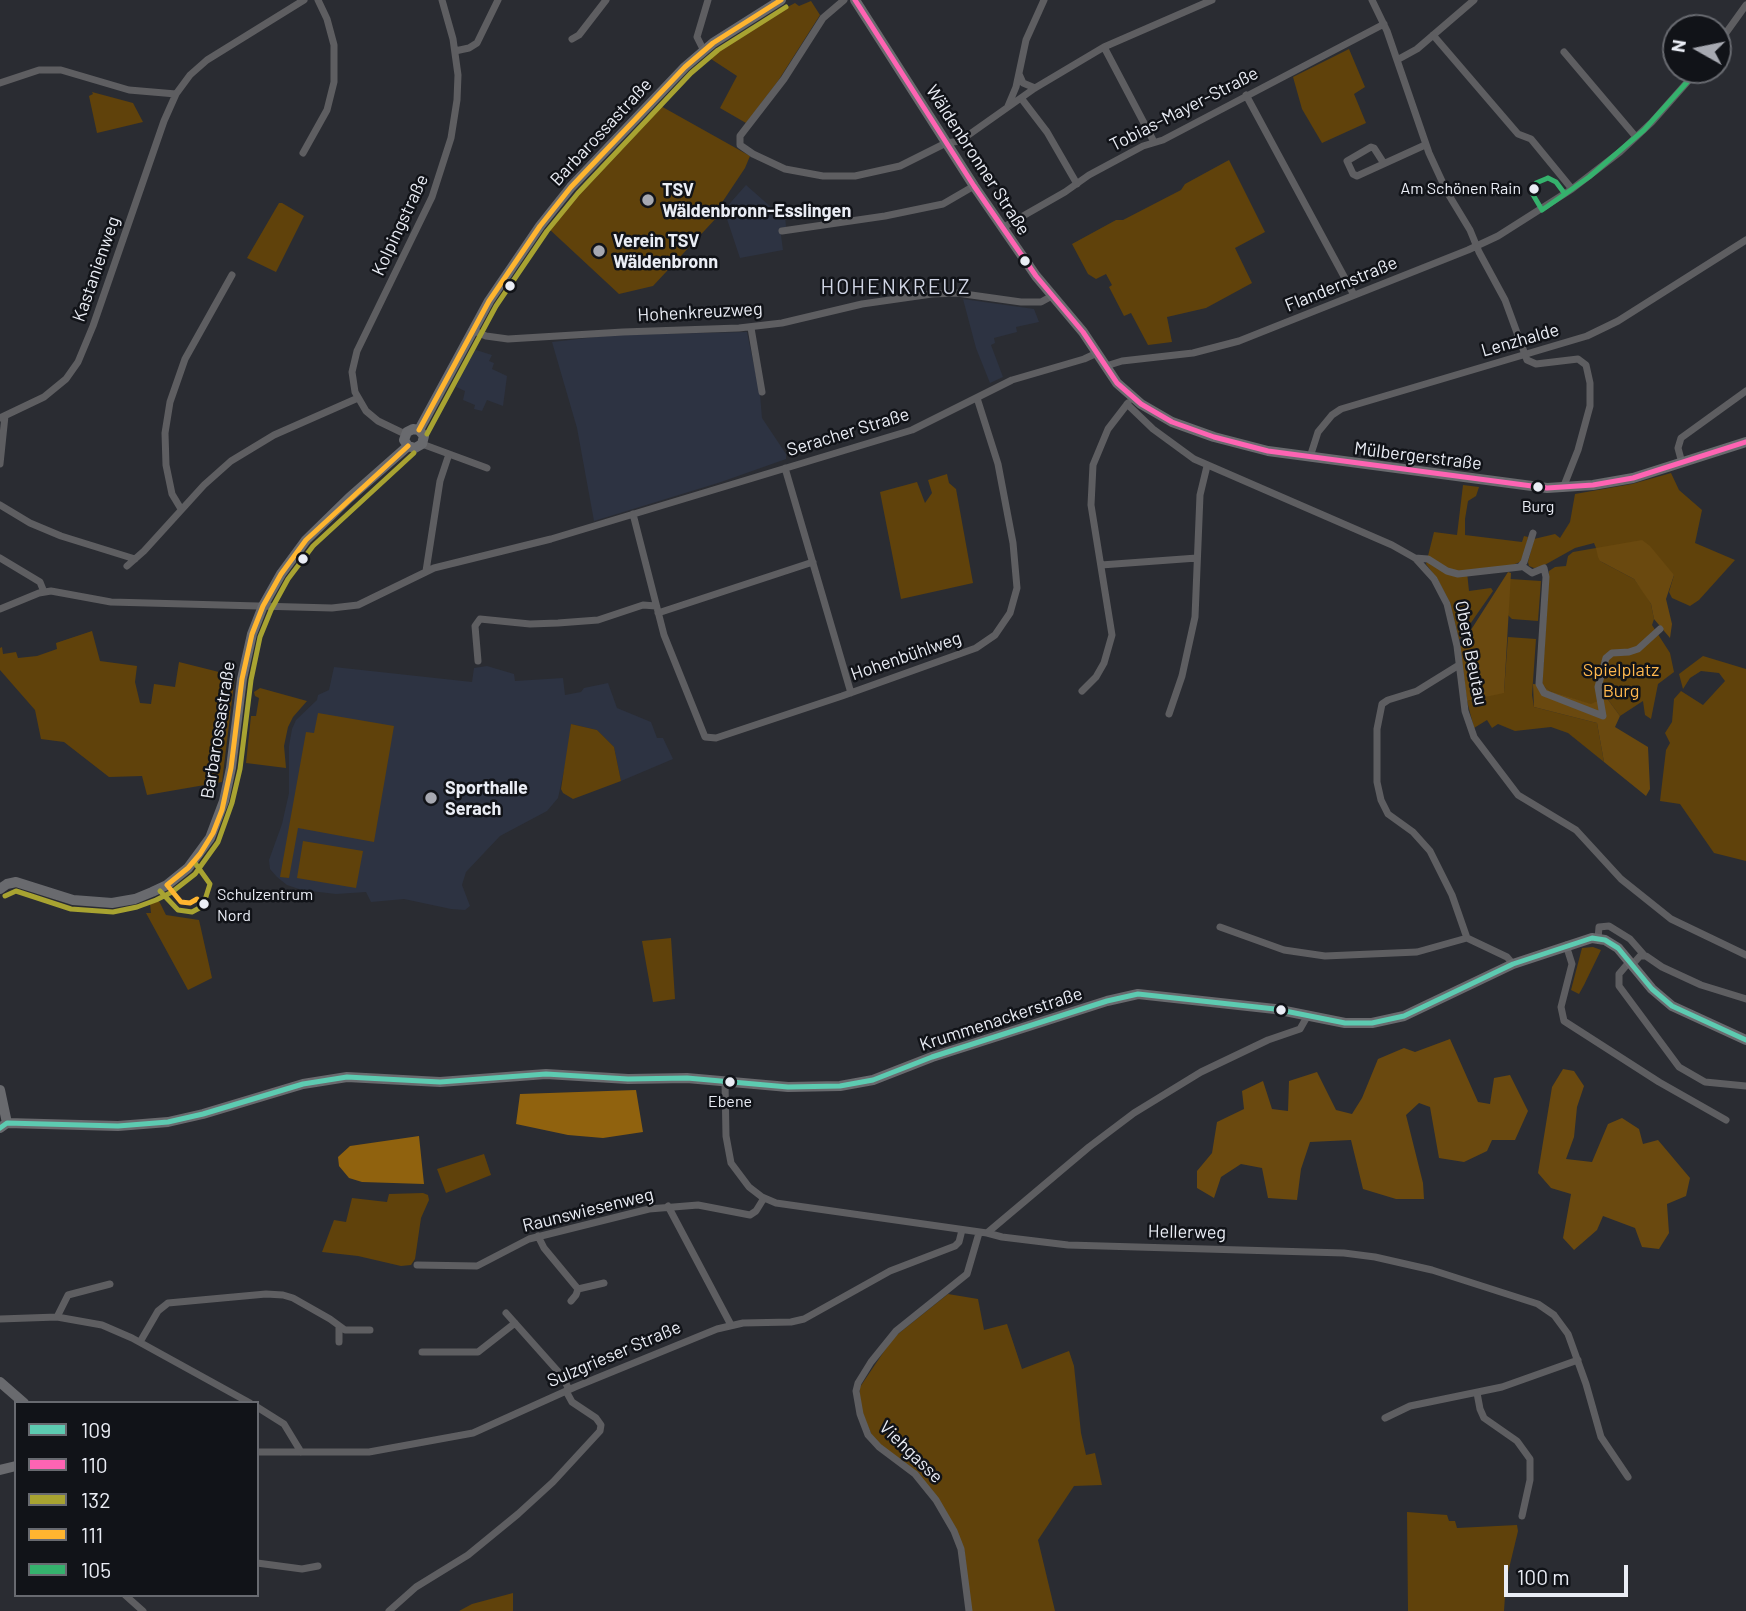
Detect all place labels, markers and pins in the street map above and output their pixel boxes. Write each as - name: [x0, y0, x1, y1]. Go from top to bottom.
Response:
- place label: TSV Wäldenbronn-Esslingen: [662, 179, 851, 222]
- place label: Am Schönen Rain: [1401, 179, 1521, 199]
- marker: Am Schönen Rain: [1527, 182, 1541, 196]
- marker: TSV Wäldenbronn-Esslingen: [640, 192, 656, 208]
- place label: Verein TSV Wäldenbronn: [613, 230, 718, 272]
- marker: Verein TSV Wäldenbronn: [591, 243, 607, 259]
- unlabelled marker: [1018, 254, 1032, 268]
- unlabelled marker: [503, 279, 517, 293]
- marker: Burg: [1531, 480, 1545, 494]
- place label: Burg: [1522, 497, 1554, 517]
- unlabelled marker: [296, 552, 310, 566]
- place label: Sporthalle Serach: [445, 777, 528, 820]
- marker: Sporthalle Serach: [423, 790, 439, 806]
- place label: Schulzentrum Nord: [217, 885, 313, 923]
- marker: Schulzentrum Nord: [197, 897, 211, 911]
- unlabelled marker: [1274, 1003, 1288, 1017]
- marker: Ebene: [723, 1075, 737, 1089]
- place label: Ebene: [708, 1092, 752, 1112]

